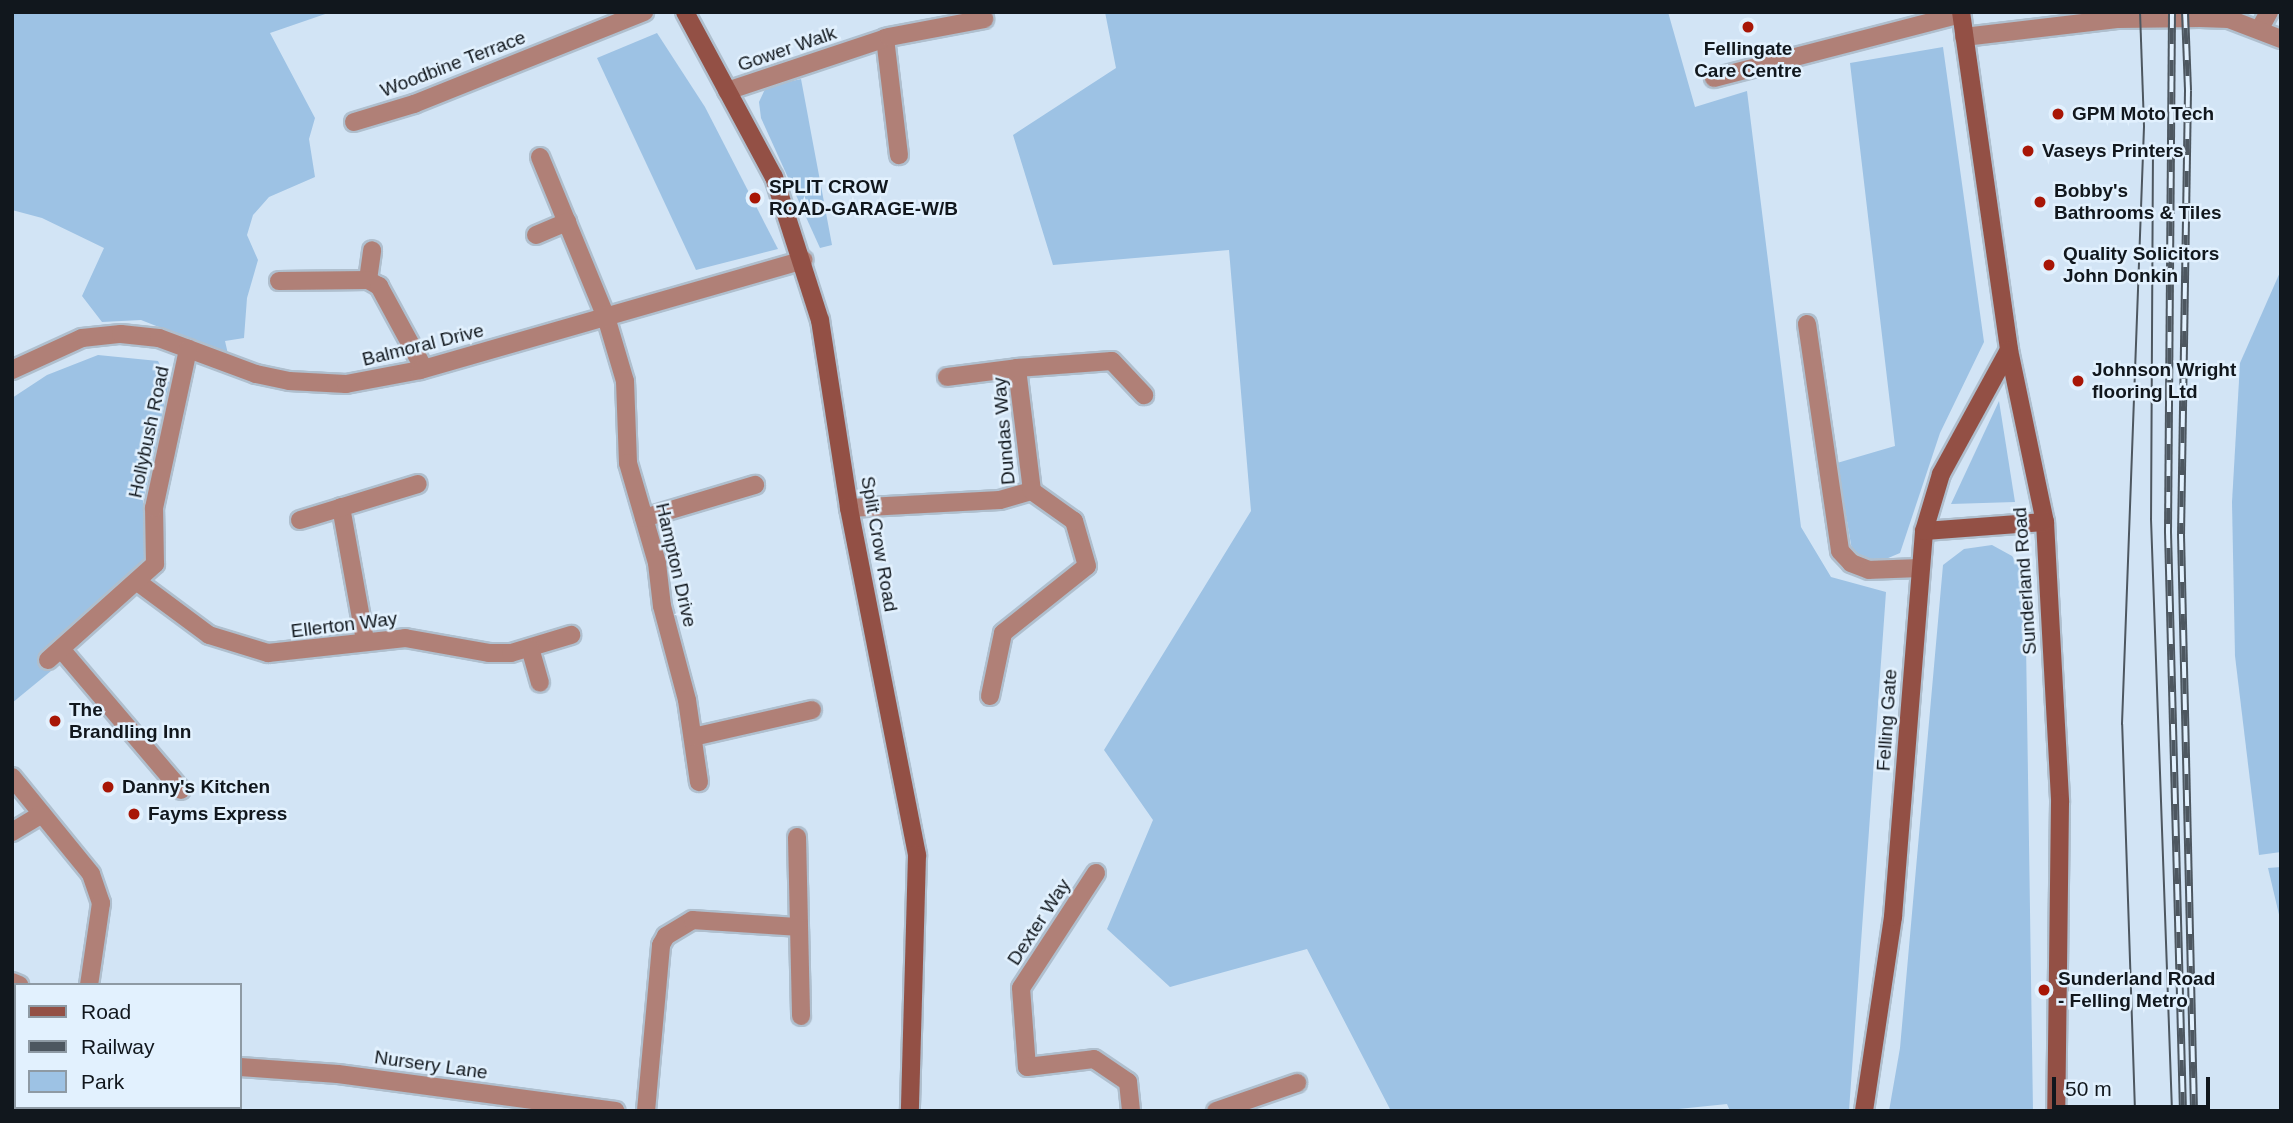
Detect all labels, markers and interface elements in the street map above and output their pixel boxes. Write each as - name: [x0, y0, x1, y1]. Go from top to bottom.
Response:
- marker: Fellingate Care Centre: [1740, 19, 1756, 35]
- street label: Gower Walk: [735, 21, 839, 77]
- street label: Woodbine Terrace: [377, 26, 529, 102]
- place label: Fellingate Care Centre: [1694, 38, 1802, 82]
- place label: GPM Moto Tech: [2072, 103, 2214, 125]
- marker: GPM Moto Tech: [2050, 106, 2066, 122]
- place label: Vaseys Printers: [2042, 140, 2184, 162]
- marker: Vaseys Printers: [2020, 143, 2036, 159]
- place label: SPLIT CROW ROAD-GARAGE-W/B: [769, 176, 958, 220]
- place label: Bobby's Bathrooms & Tiles: [2054, 180, 2222, 224]
- marker: SPLIT CROW ROAD-GARAGE-W/B: [747, 190, 763, 206]
- marker: Bobby's Bathrooms & Tiles: [2032, 194, 2048, 210]
- place label: Quality Solicitors John Donkin: [2063, 243, 2219, 287]
- marker: Quality Solicitors John Donkin: [2041, 257, 2057, 273]
- street label: Balmoral Drive: [360, 319, 486, 371]
- place label: Johnson Wright flooring Ltd: [2092, 359, 2236, 403]
- street label: Hollybush Road: [124, 364, 174, 500]
- marker: Johnson Wright flooring Ltd: [2070, 373, 2086, 389]
- street label: Dundas Way: [988, 376, 1020, 486]
- street label: Split Crow Road: [856, 474, 902, 614]
- street label: Hampton Drive: [651, 501, 701, 629]
- street label: Sunderland Road: [2008, 506, 2042, 656]
- street label: Ellerton Way: [290, 607, 398, 643]
- street label: Felling Gate: [1872, 668, 1902, 772]
- place label: The Brandling Inn: [69, 699, 191, 743]
- marker: The Brandling Inn: [47, 713, 63, 729]
- place label: Danny's Kitchen: [122, 776, 270, 798]
- marker: Danny's Kitchen: [100, 779, 116, 795]
- place label: Fayms Express: [148, 803, 287, 825]
- marker: Fayms Express: [126, 806, 142, 822]
- street label: Dexter Way: [1003, 874, 1075, 970]
- place label: Sunderland Road - Felling Metro: [2058, 968, 2215, 1012]
- marker: Sunderland Road - Felling Metro: [2036, 982, 2052, 998]
- legend: [14, 983, 242, 1109]
- text: Road: [81, 1000, 131, 1023]
- text: Railway: [81, 1035, 155, 1058]
- street label: Nursery Lane: [373, 1046, 489, 1084]
- scale bar: [2055, 1064, 2212, 1108]
- text: Park: [81, 1070, 124, 1093]
- text: 50 m: [2065, 1077, 2112, 1100]

